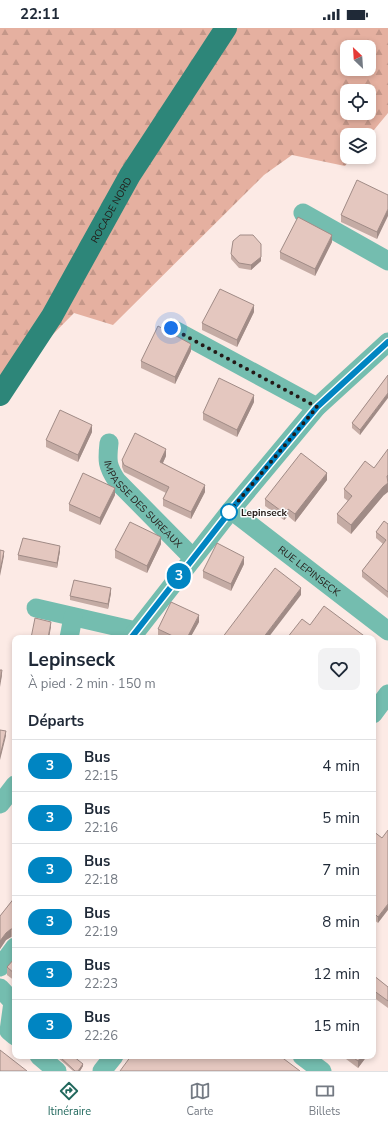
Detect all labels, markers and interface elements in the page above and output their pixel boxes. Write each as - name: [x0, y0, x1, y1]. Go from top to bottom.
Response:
- text: 22:11: [20, 4, 60, 24]
- north arrow: [340, 40, 376, 76]
- map controls: [340, 40, 376, 164]
- button: locate: [340, 84, 376, 120]
- button: layers: [340, 128, 376, 164]
- street label: ROCADE NORD: [88, 175, 135, 246]
- your location: [161, 318, 181, 338]
- street label: IMPASSE DES SUREAUX: [100, 460, 185, 551]
- marker: Lepinseck: [220, 503, 238, 521]
- place label: Lepinseck: [241, 506, 287, 520]
- street label: RUE LEPINSECK: [275, 543, 343, 600]
- line badge: 3: [166, 563, 192, 589]
- text: 3: [175, 566, 183, 585]
- text: Lepinseck: [28, 647, 115, 673]
- button: heart: [318, 648, 360, 690]
- text: À pied · 2 min · 150 m: [28, 675, 156, 693]
- text: Départs: [28, 711, 84, 731]
- text: Bus: [84, 747, 110, 767]
- text: 3: [46, 756, 54, 775]
- text: 4 min: [322, 756, 360, 776]
- text: 22:15: [84, 767, 118, 785]
- text: Bus: [84, 799, 110, 819]
- text: 3: [46, 808, 54, 827]
- text: 5 min: [322, 808, 360, 828]
- text: 22:16: [84, 819, 118, 837]
- text: Bus: [84, 851, 110, 871]
- text: 3: [46, 860, 54, 879]
- text: 7 min: [322, 860, 360, 880]
- text: 22:18: [84, 871, 118, 889]
- text: Bus: [84, 903, 110, 923]
- text: 3: [46, 912, 54, 931]
- text: 8 min: [322, 912, 360, 932]
- text: 22:19: [84, 923, 118, 941]
- text: Bus: [84, 955, 110, 975]
- text: 3: [46, 964, 54, 983]
- text: 12 min: [313, 964, 360, 984]
- text: 22:23: [84, 975, 118, 993]
- text: Bus: [84, 1007, 110, 1027]
- text: 3: [46, 1016, 54, 1035]
- text: 15 min: [313, 1016, 360, 1036]
- text: 22:26: [84, 1027, 118, 1045]
- tab: Itinéraire: [48, 1080, 91, 1119]
- tab: Carte: [186, 1080, 213, 1119]
- tab: Billets: [309, 1080, 340, 1119]

